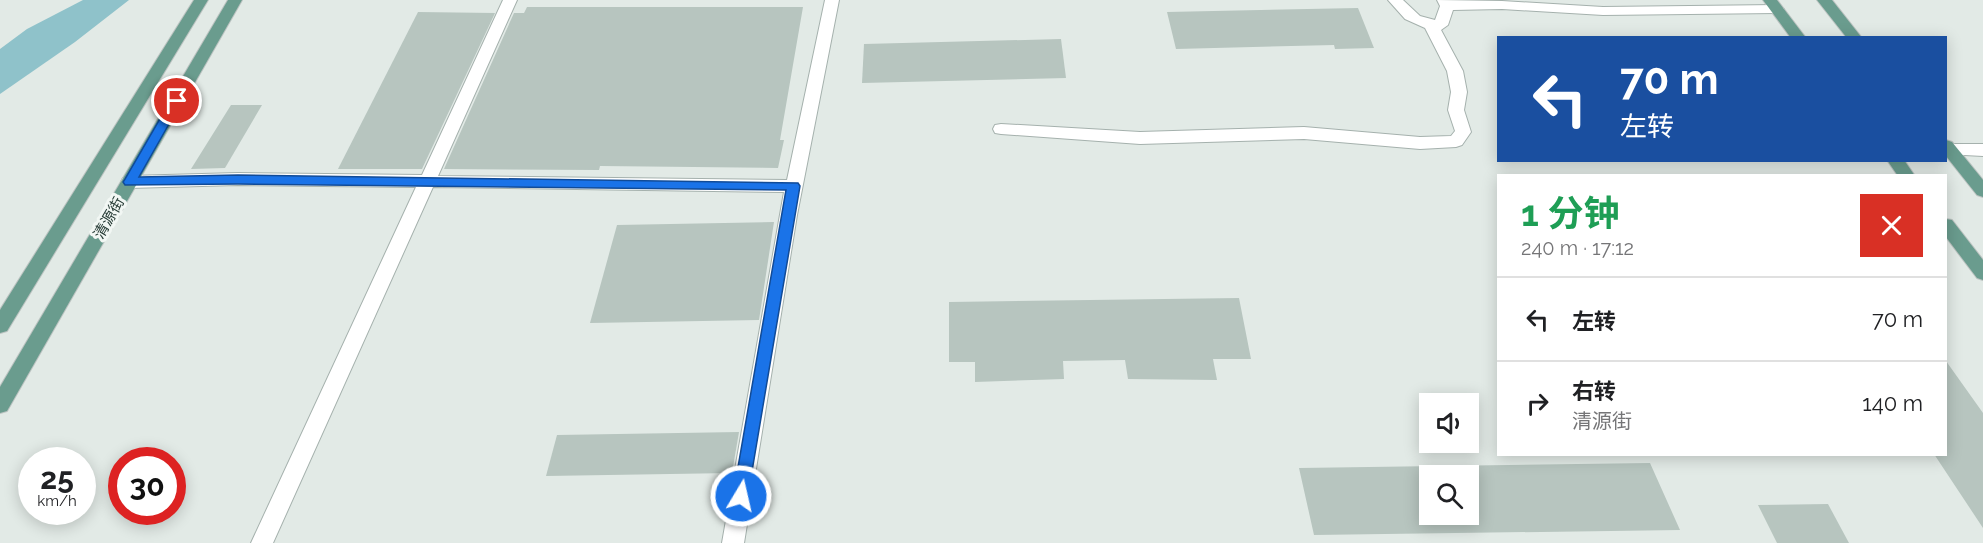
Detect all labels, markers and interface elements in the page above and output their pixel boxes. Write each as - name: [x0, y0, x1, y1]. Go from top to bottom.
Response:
- text: 70 m: [1620, 55, 1719, 104]
- icon: left: [1521, 60, 1599, 138]
- pin: [151, 75, 202, 126]
- icon: arrive: [160, 84, 193, 117]
- text: 左转: [1620, 111, 1674, 142]
- text: 1 分钟: [1521, 192, 1619, 234]
- street label: 清源街: [90, 194, 128, 242]
- button: close: [1860, 194, 1923, 257]
- text: 240 m · 17:12: [1521, 236, 1634, 260]
- icon: left: [1521, 303, 1554, 336]
- text: 70 m: [1872, 306, 1923, 332]
- text: 左转: [1572, 308, 1616, 334]
- text: 右转: [1572, 378, 1616, 404]
- icon: right: [1521, 387, 1554, 420]
- text: 140 m: [1862, 390, 1923, 416]
- map controls: [1419, 393, 1479, 525]
- button: sound: [1419, 393, 1479, 453]
- text: 清源街: [1572, 409, 1632, 433]
- speed limit sign: 30: [108, 447, 186, 525]
- text: 25: [40, 461, 74, 496]
- position arrow: [709, 464, 773, 528]
- button: search: [1419, 465, 1479, 525]
- text: km/h: [37, 492, 77, 510]

